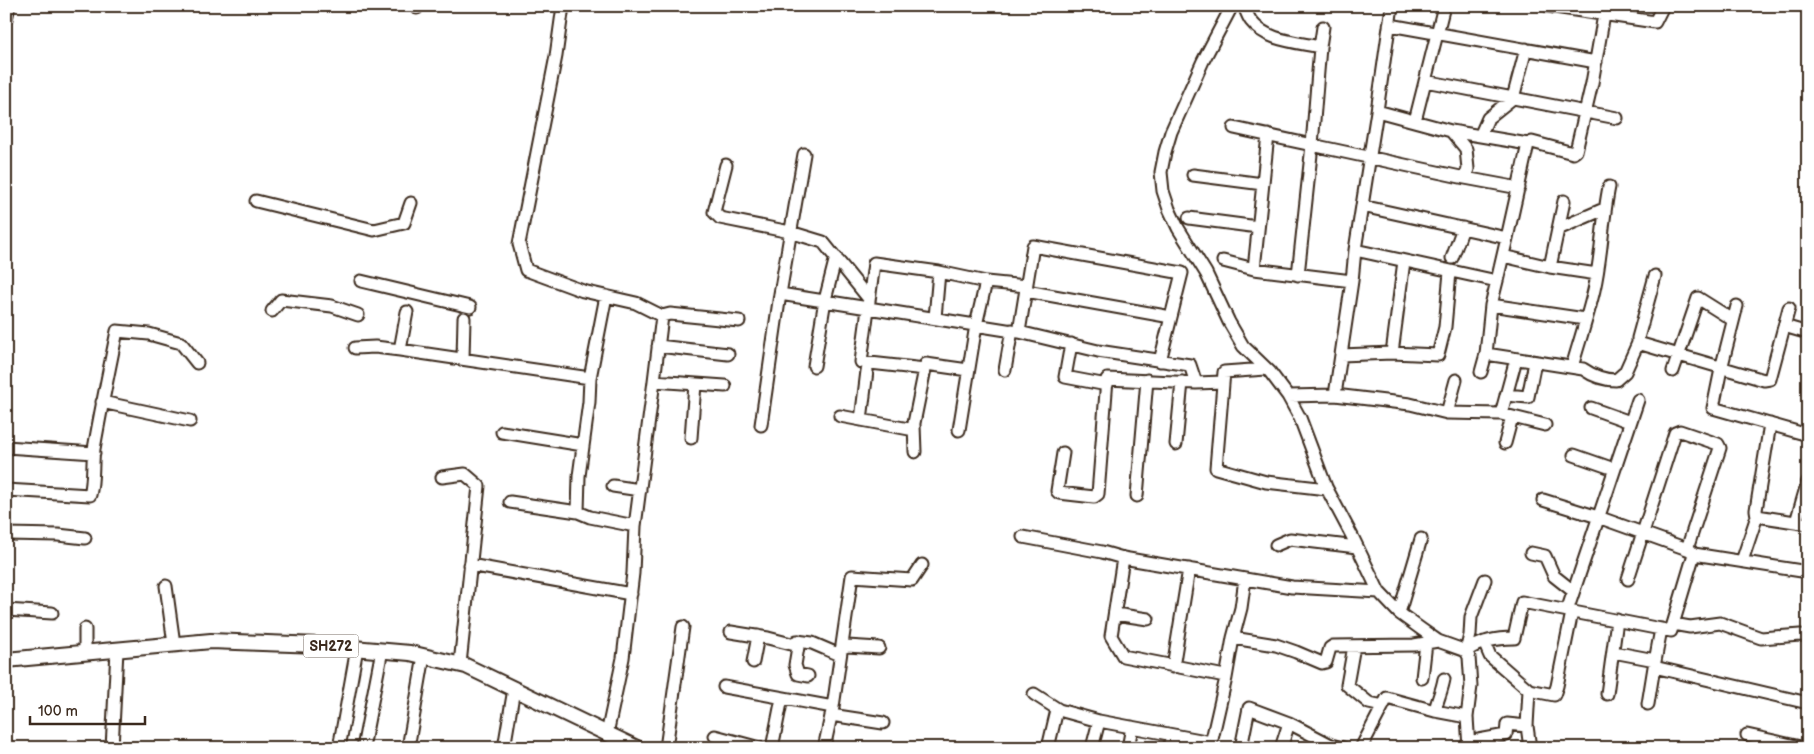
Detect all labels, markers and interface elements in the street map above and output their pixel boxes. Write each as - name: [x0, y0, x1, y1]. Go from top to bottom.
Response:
- road number: SH272: [304, 634, 358, 658]
- scale bar: [30, 694, 145, 726]
- text: 100 m: [38, 702, 78, 721]

